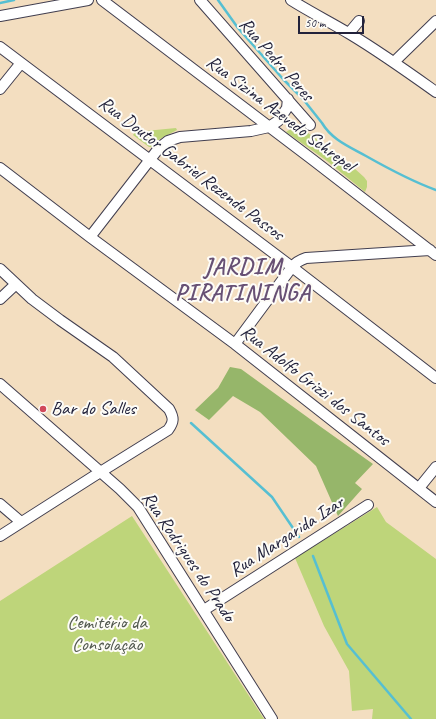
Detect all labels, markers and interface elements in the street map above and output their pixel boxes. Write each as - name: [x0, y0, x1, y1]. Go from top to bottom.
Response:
- scale bar: [300, 8, 366, 34]
- street label: Rua Pedro Peres: [234, 14, 318, 106]
- text: 50 m: [305, 15, 325, 31]
- street label: Rua Sizina Azevedo Schrepel: [201, 51, 359, 177]
- street label: Rua Doutor Gabriel Rezende Passos: [94, 92, 288, 246]
- district label: JARDIM PIRATININGA: [176, 254, 310, 308]
- street label: Rua Adolfo Grizzi dos Santos: [236, 321, 394, 451]
- place label: Bar do Salles: [51, 398, 136, 420]
- marker: Bar do Salles: [38, 404, 48, 414]
- street label: Rua Rodrigues do Prado: [136, 488, 240, 626]
- street label: Rua Margarida Izar: [225, 492, 349, 582]
- park label: Cemitério da Consolação: [67, 612, 147, 656]

